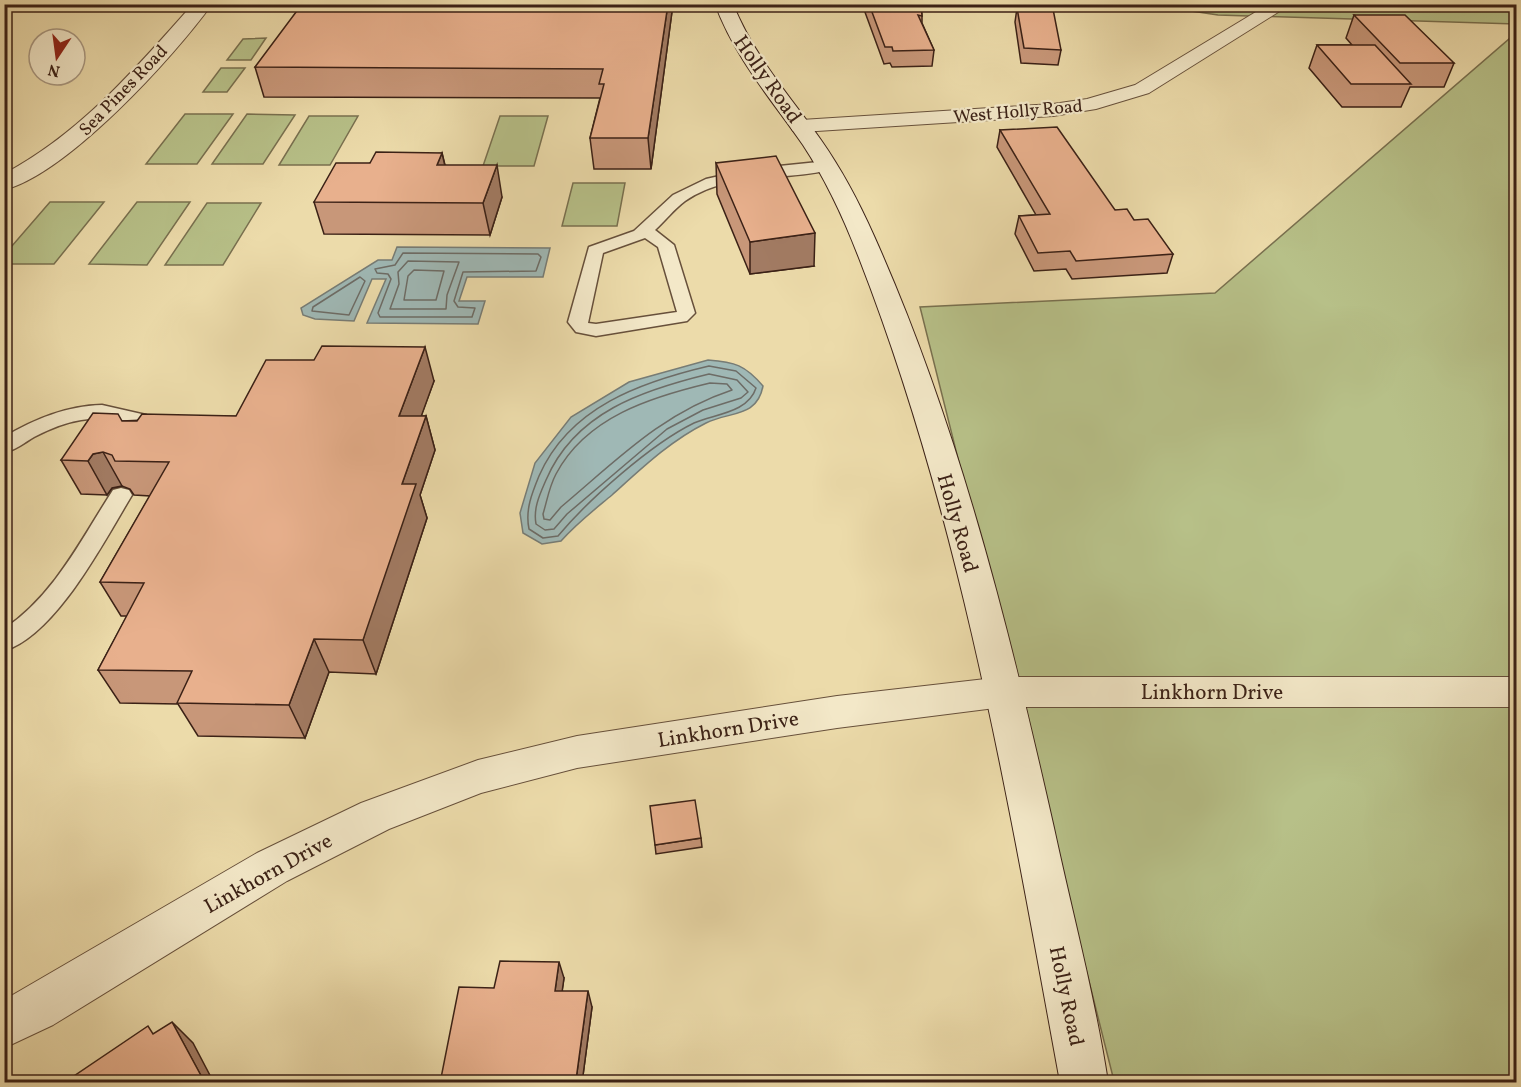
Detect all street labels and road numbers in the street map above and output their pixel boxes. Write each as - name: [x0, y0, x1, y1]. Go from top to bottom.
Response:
- street label: Holly Road: [726, 30, 808, 130]
- street label: Sea Pines Road: [74, 40, 174, 142]
- street label: West Holly Road: [952, 94, 1084, 131]
- street label: Holly Road: [929, 471, 985, 576]
- street label: Linkhorn Drive: [1141, 679, 1283, 708]
- street label: Linkhorn Drive: [656, 705, 801, 756]
- street label: Linkhorn Drive: [199, 827, 338, 922]
- street label: Holly Road: [1041, 944, 1090, 1049]

